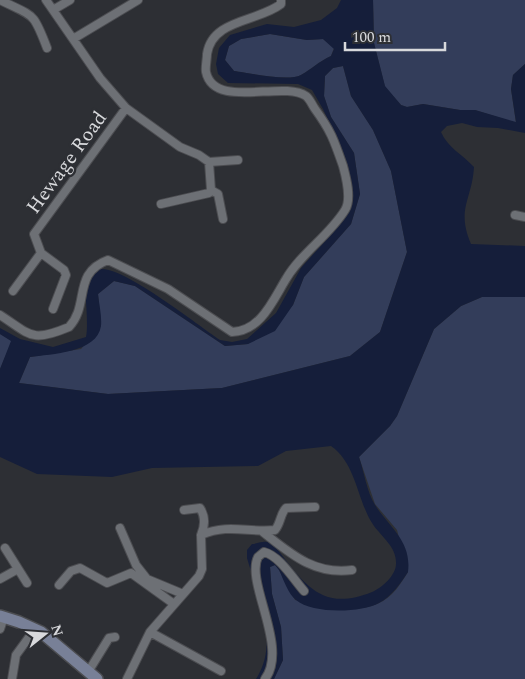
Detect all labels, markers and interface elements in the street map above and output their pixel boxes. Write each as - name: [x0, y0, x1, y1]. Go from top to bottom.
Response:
- scale bar: [345, 20, 445, 52]
- text: 100 m: [352, 26, 391, 49]
- street label: Hewage Road: [19, 105, 115, 220]
- north arrow: [20, 609, 70, 659]
- text: N: [45, 622, 69, 639]

